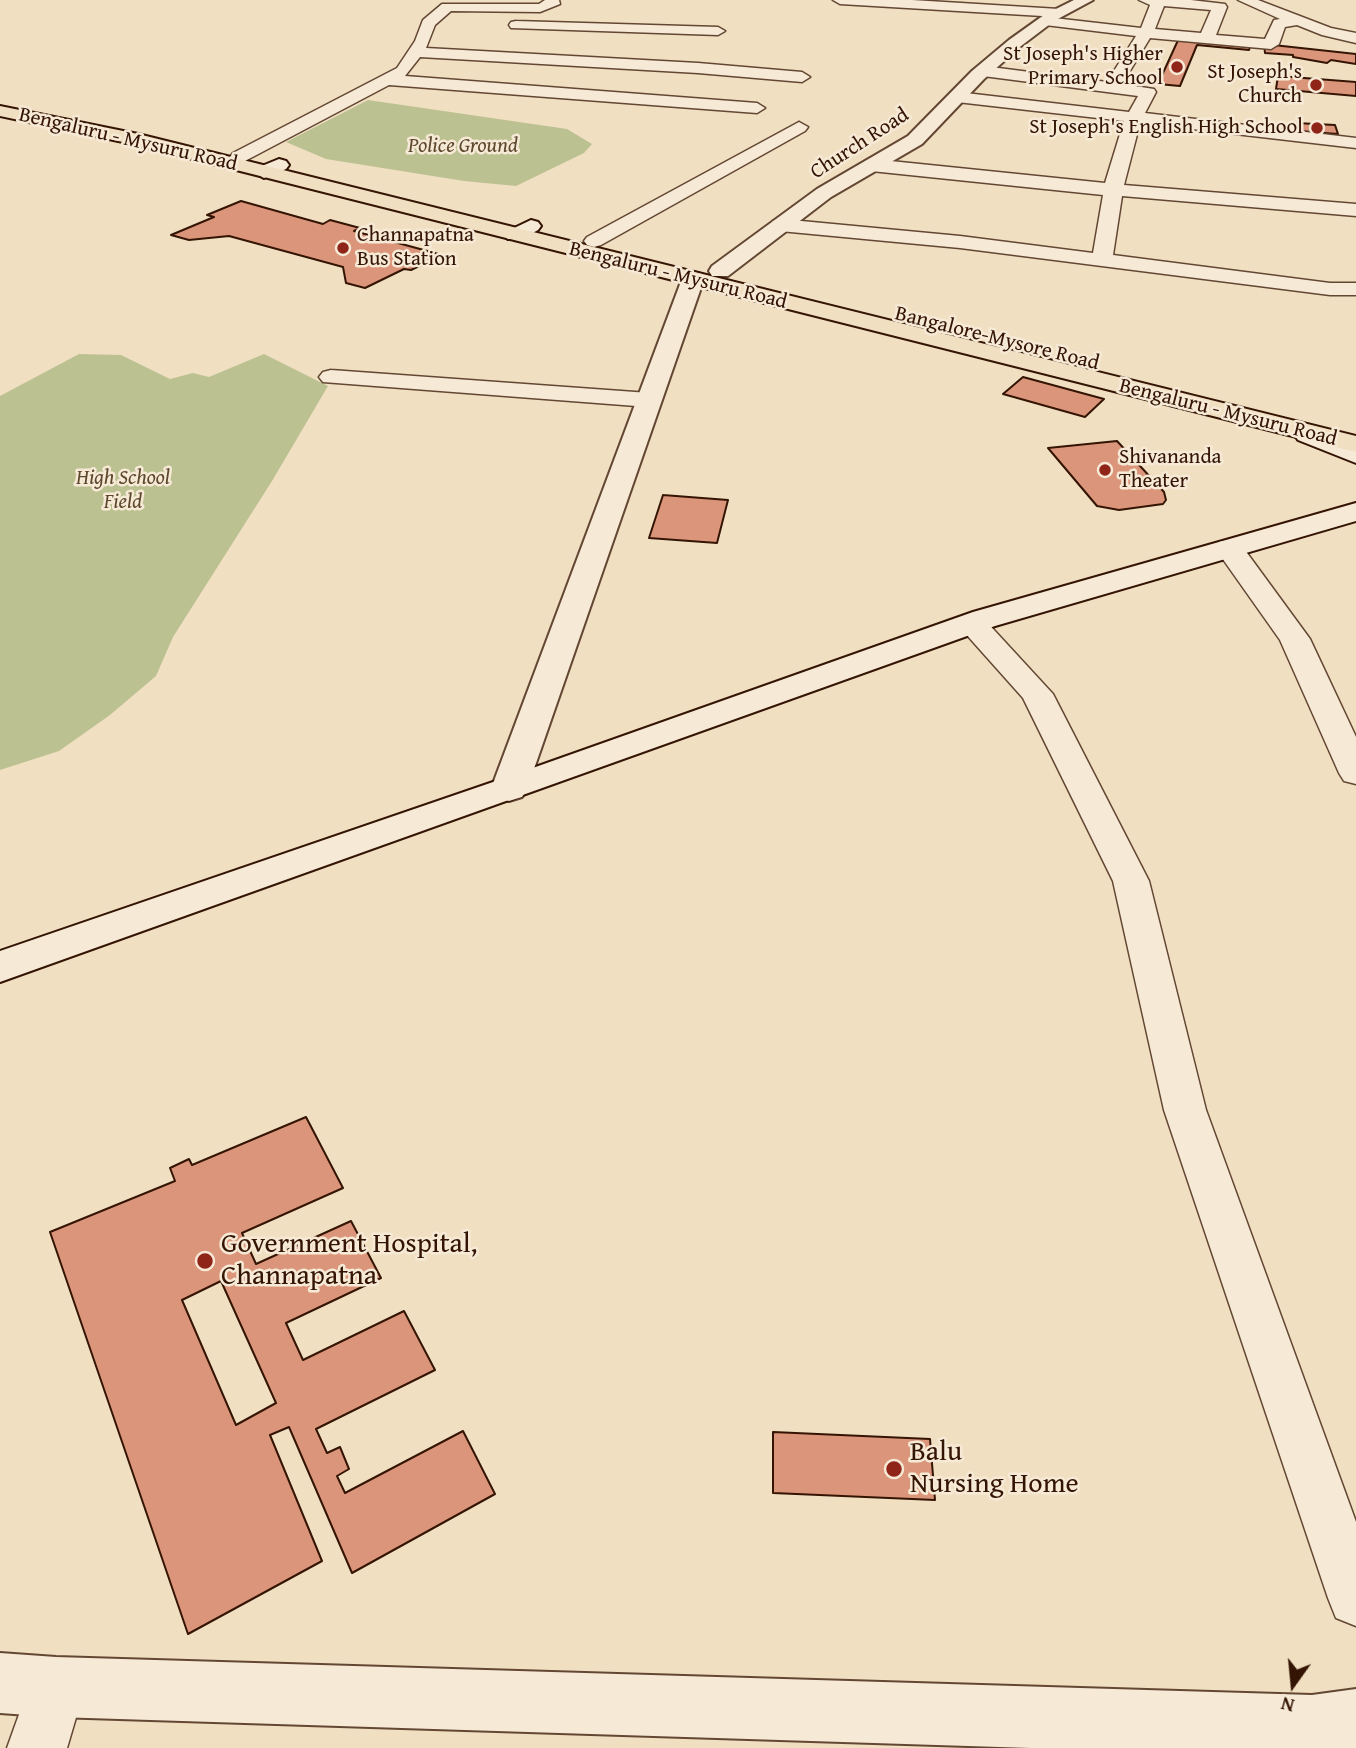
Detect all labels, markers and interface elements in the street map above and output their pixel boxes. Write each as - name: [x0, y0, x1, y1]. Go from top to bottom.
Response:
- place label: St Joseph's Higher Primary School: [1003, 42, 1163, 92]
- marker: St Joseph's Higher Primary School: [1169, 59, 1185, 75]
- place label: St Joseph's Church: [1207, 60, 1302, 110]
- marker: St Joseph's Church: [1308, 77, 1324, 93]
- street label: Bengaluru - Mysuru Road: [16, 103, 240, 177]
- street label: Church Road: [806, 103, 914, 185]
- place label: St Joseph's English High School: [1029, 115, 1303, 141]
- marker: St Joseph's English High School: [1309, 120, 1325, 136]
- park label: Police Ground: [408, 134, 518, 160]
- place label: Channapatna Bus Station: [357, 223, 474, 273]
- street label: Bengaluru - Mysuru Road: [566, 237, 790, 315]
- marker: Channapatna Bus Station: [335, 240, 351, 256]
- street label: Bangalore-Mysore Road: [892, 301, 1102, 377]
- street label: Bengaluru - Mysuru Road: [1116, 374, 1340, 452]
- place label: Shivananda Theater: [1119, 445, 1222, 495]
- marker: Shivananda Theater: [1097, 462, 1113, 478]
- park label: High School Field: [76, 466, 170, 516]
- place label: Government Hospital, Channapatna: [221, 1228, 477, 1294]
- marker: Government Hospital, Channapatna: [195, 1251, 215, 1271]
- place label: Balu Nursing Home: [910, 1436, 1079, 1502]
- marker: Balu Nursing Home: [884, 1459, 904, 1479]
- north arrow: [1258, 1650, 1328, 1720]
- text: N: [1278, 1690, 1297, 1720]

